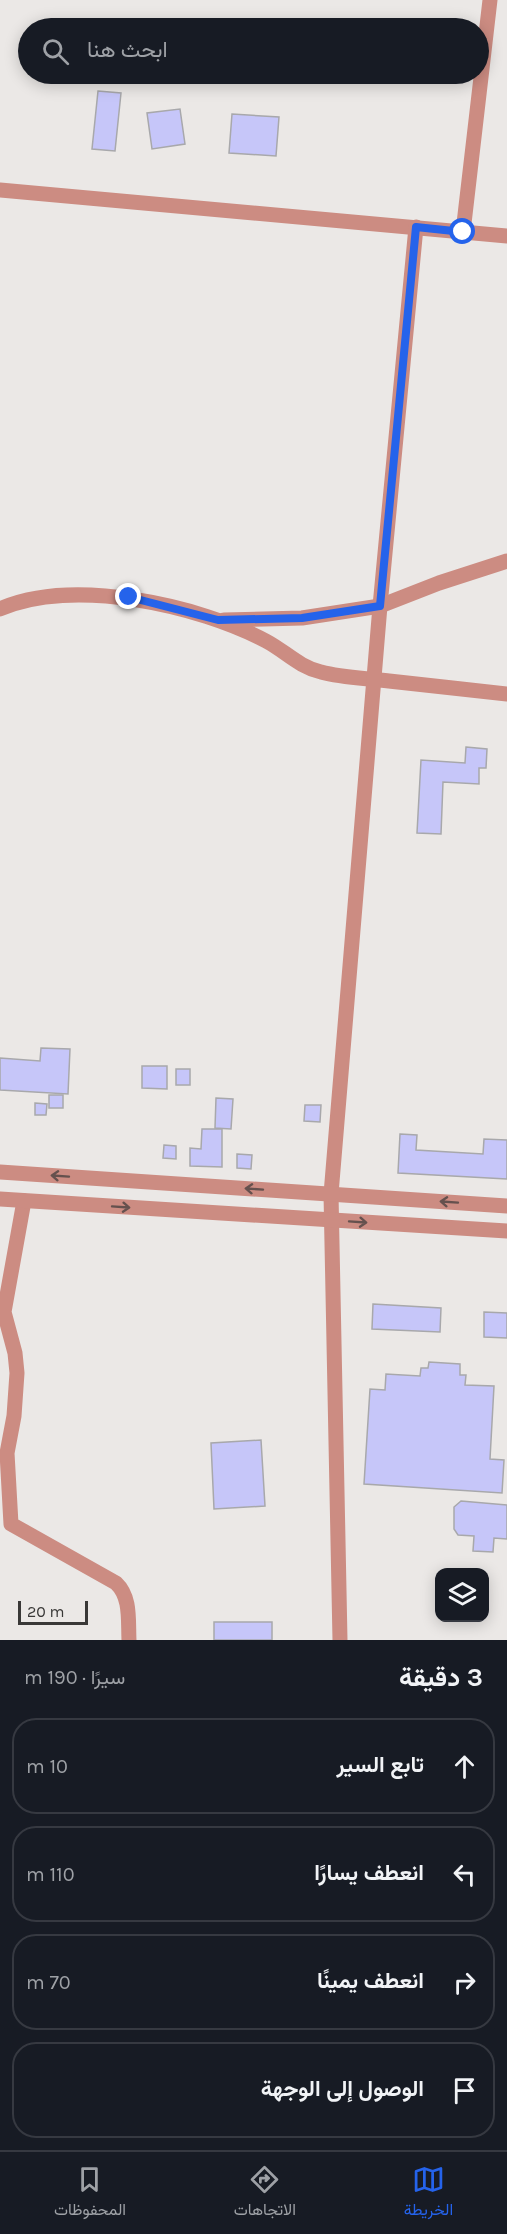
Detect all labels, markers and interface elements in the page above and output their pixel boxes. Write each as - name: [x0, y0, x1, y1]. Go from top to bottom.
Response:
- search box: [18, 18, 489, 84]
- icon: search: [39, 35, 72, 68]
- text: ابحث هنا: [87, 37, 168, 63]
- route start: [449, 218, 475, 244]
- route end: [115, 583, 141, 609]
- one-way arrow: [50, 1170, 70, 1181]
- one-way arrow: [245, 1183, 265, 1194]
- one-way arrow: [439, 1196, 459, 1207]
- one-way arrow: [111, 1202, 131, 1213]
- one-way arrow: [347, 1217, 367, 1228]
- map controls: [435, 1568, 489, 1622]
- button: layers: [435, 1568, 489, 1622]
- scale bar: [18, 1598, 88, 1626]
- text: 20 m: [27, 1602, 65, 1621]
- text: 3 دقيقة: [399, 1662, 483, 1693]
- text: سيرًا · 190 m: [24, 1666, 125, 1689]
- icon: ahead: [448, 1750, 481, 1783]
- text: تابع السير: [336, 1752, 424, 1778]
- text: 10 m: [26, 1755, 68, 1778]
- icon: left: [448, 1858, 481, 1891]
- text: انعطف يسارًا: [314, 1860, 424, 1886]
- text: 110 m: [26, 1863, 75, 1886]
- icon: right: [448, 1966, 481, 1999]
- text: انعطف يمينًا: [317, 1968, 424, 1994]
- text: 70 m: [26, 1971, 71, 1994]
- icon: arrive: [448, 2074, 481, 2107]
- text: الوصول إلى الوجهة: [261, 2076, 424, 2102]
- tab: المحفوظات: [54, 2163, 126, 2224]
- tab: الاتجاهات: [234, 2163, 296, 2224]
- tab: الخريطة: [404, 2163, 453, 2224]

